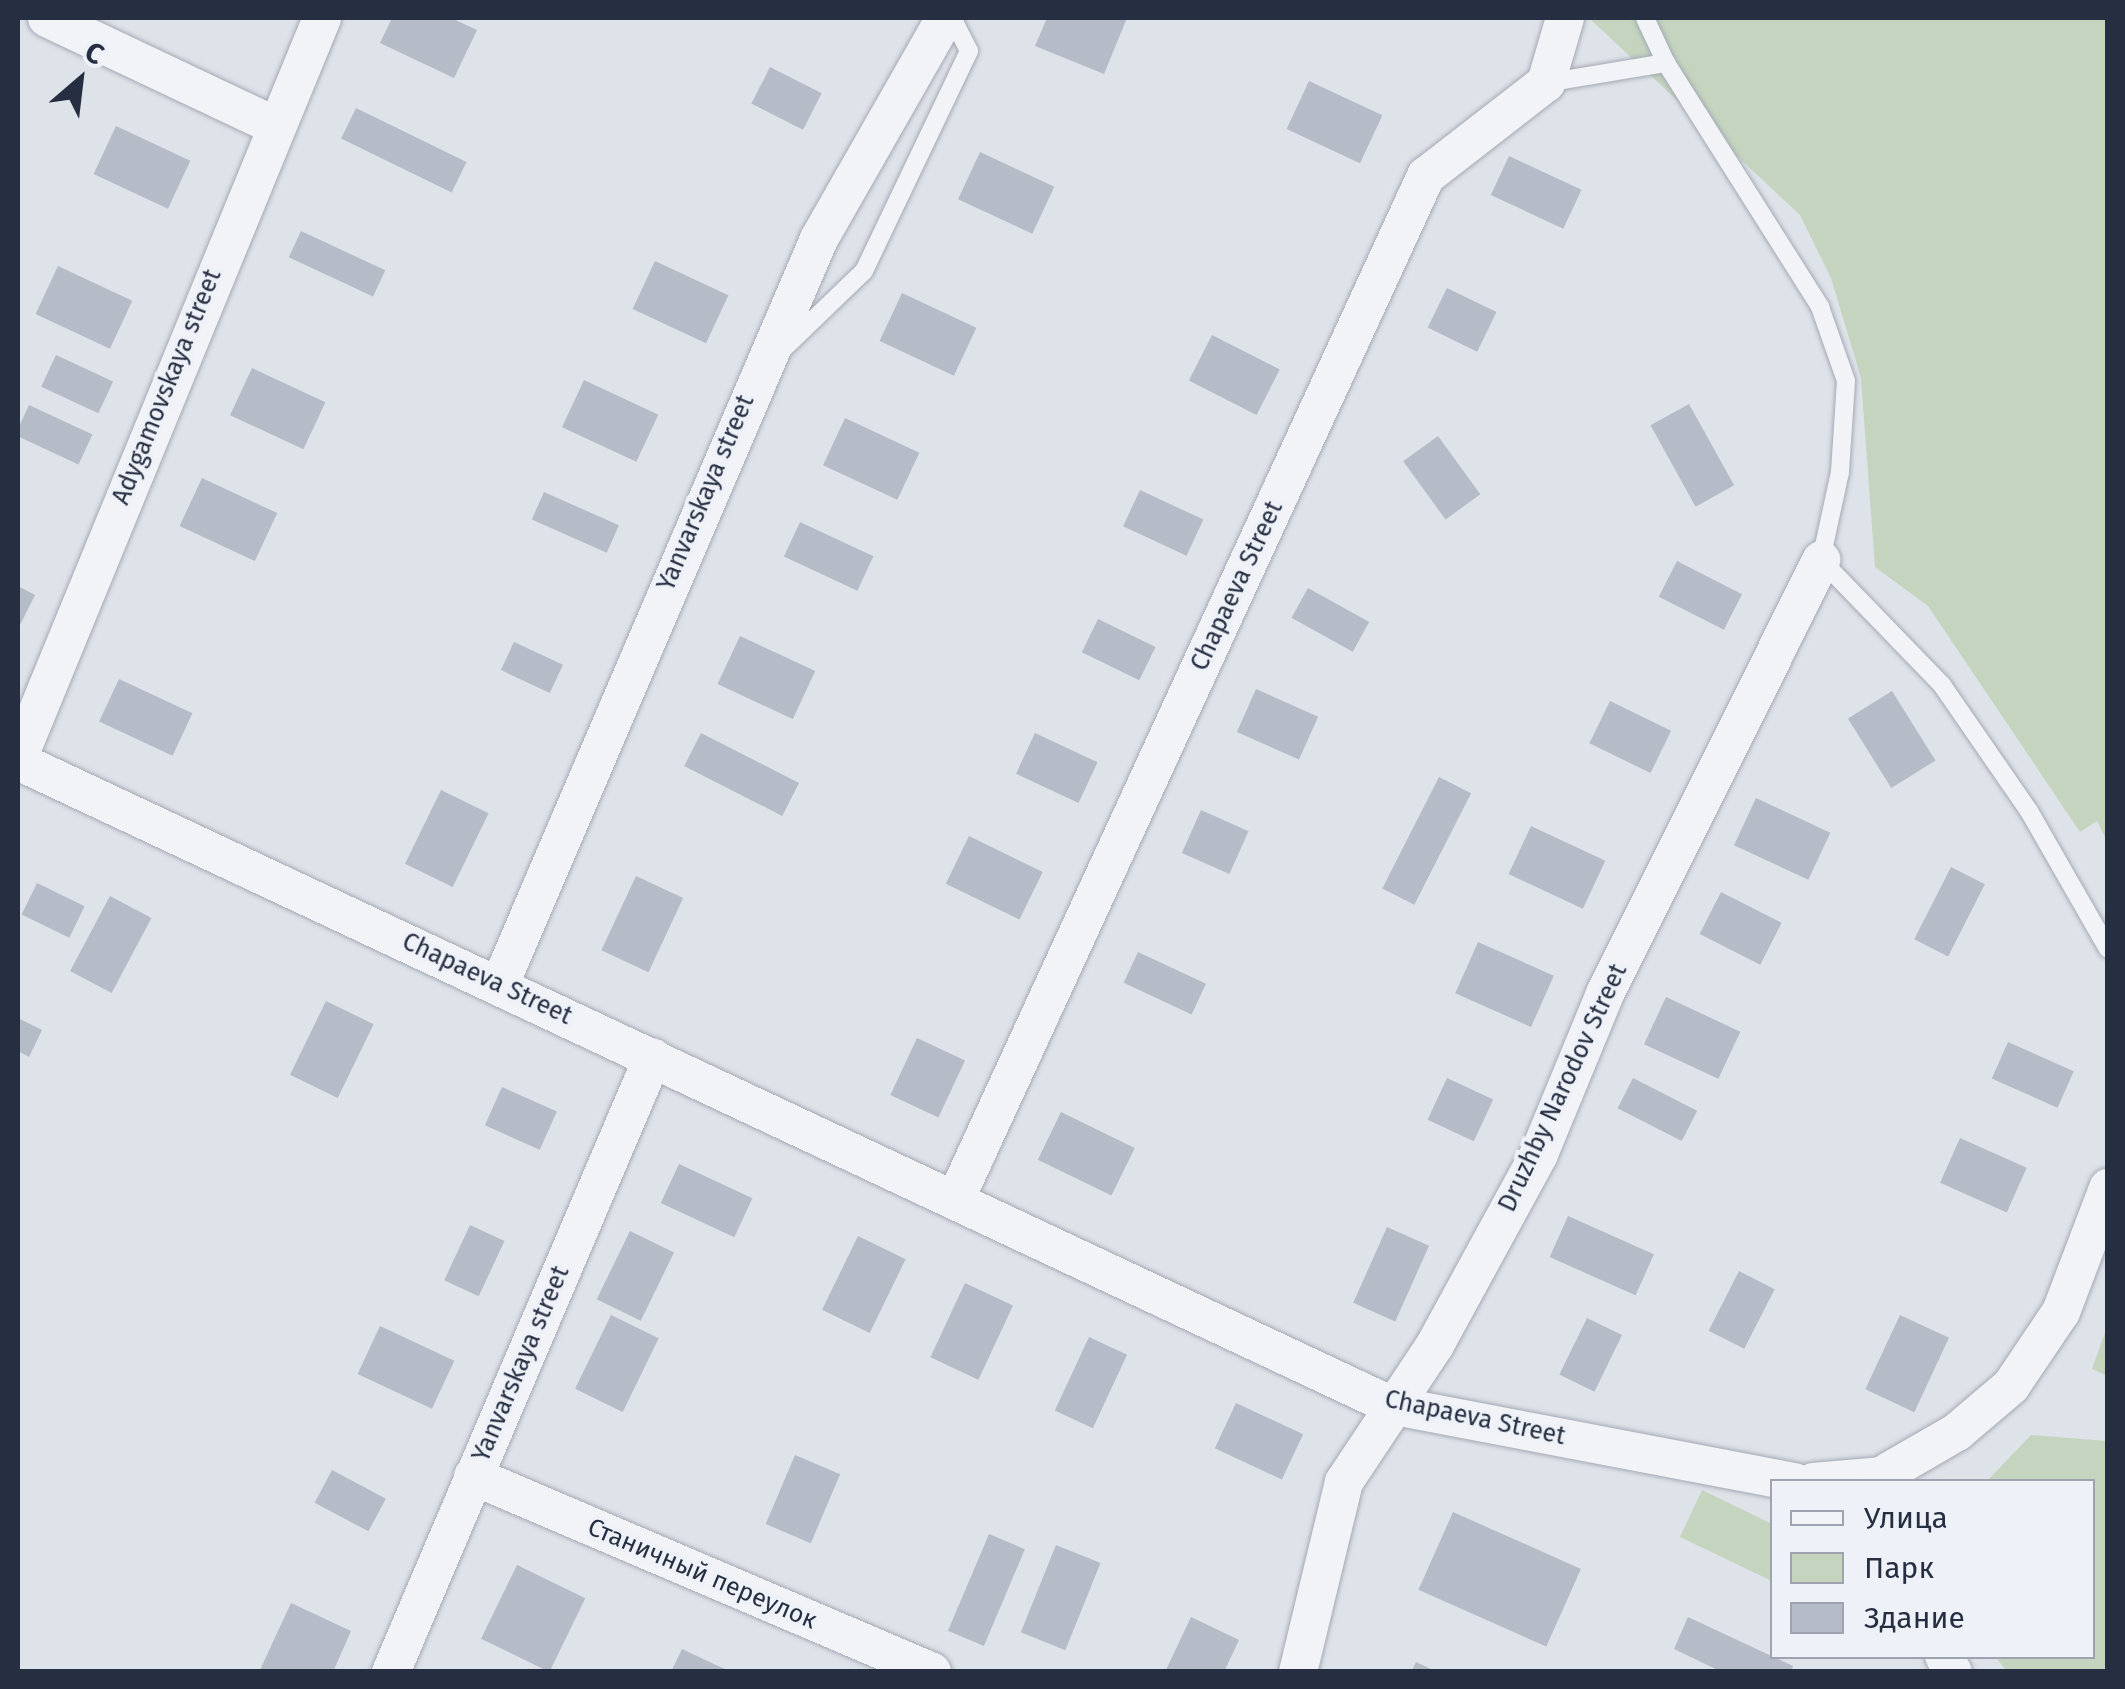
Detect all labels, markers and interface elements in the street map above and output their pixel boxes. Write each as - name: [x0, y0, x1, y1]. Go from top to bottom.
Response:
- north arrow: [30, 30, 130, 130]
- text: С: [79, 35, 109, 71]
- street label: Adygamovskaya street: [106, 265, 228, 509]
- street label: Yanvarskaya street: [651, 391, 761, 595]
- street label: Chapaeva Street: [1185, 496, 1289, 676]
- street label: Chapaeva Street: [397, 927, 577, 1031]
- street label: Druzhby Narodov Street: [1492, 959, 1634, 1217]
- street label: Yanvarskaya street: [466, 1262, 576, 1466]
- street label: Chapaeva Street: [1382, 1384, 1568, 1452]
- legend: [1770, 1479, 2095, 1659]
- text: Улица: [1864, 1500, 1948, 1536]
- street label: Станичный переулок: [583, 1512, 821, 1636]
- text: Парк: [1864, 1550, 1934, 1586]
- text: Здание: [1864, 1600, 1965, 1636]

